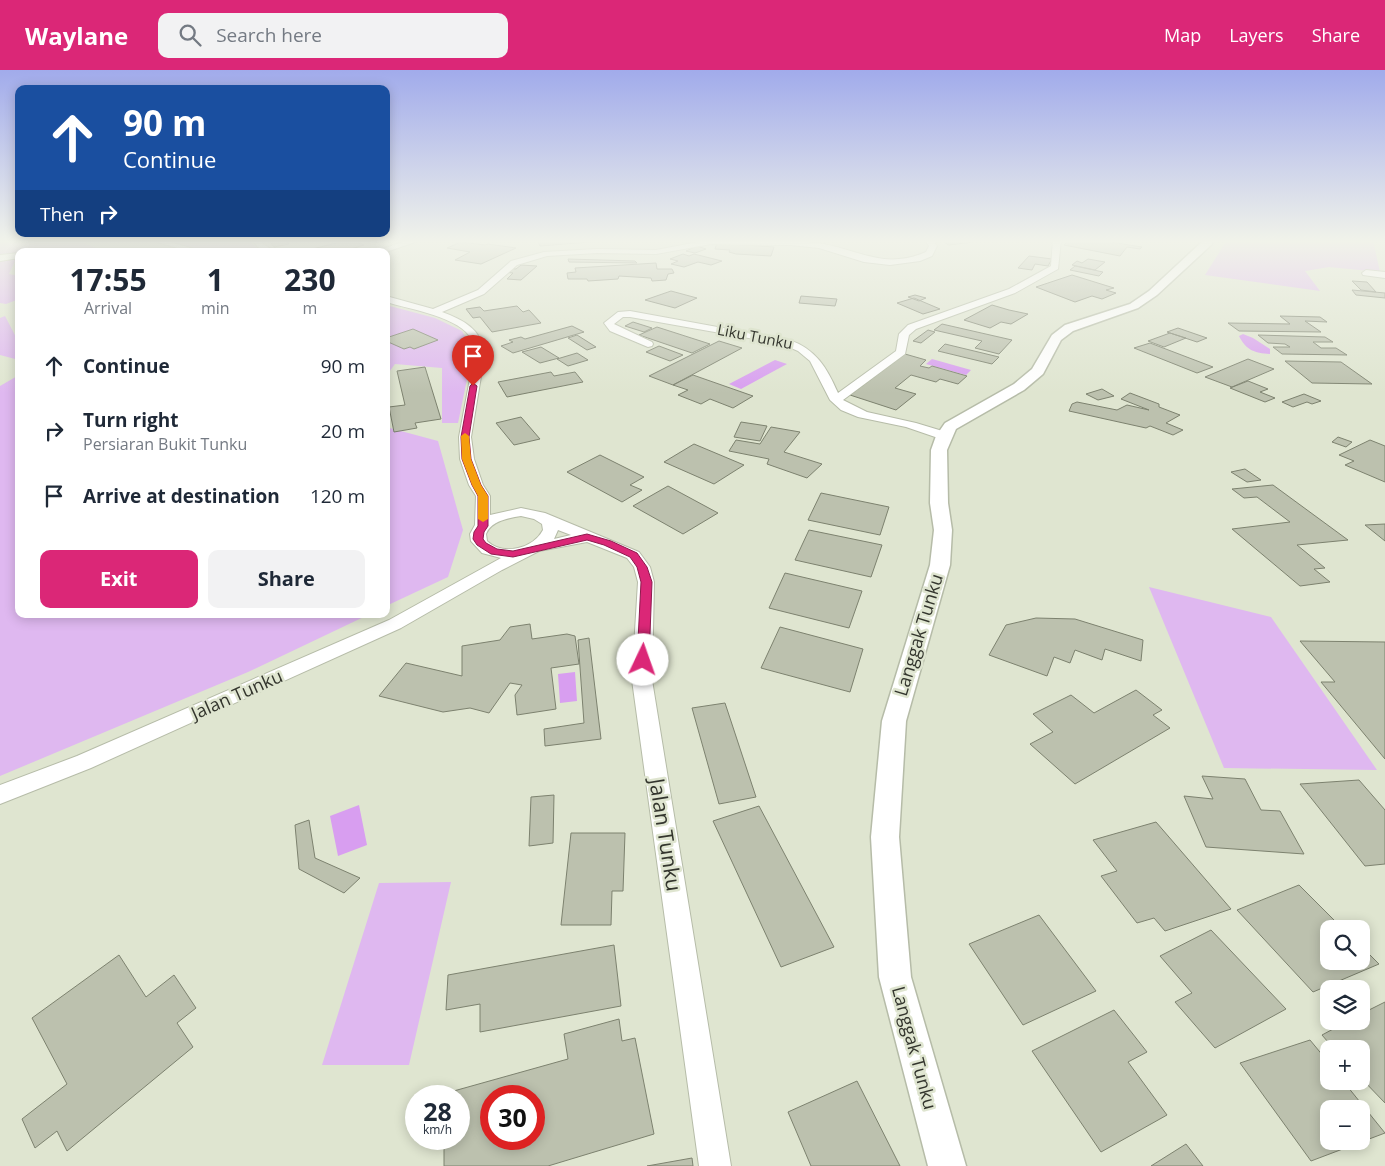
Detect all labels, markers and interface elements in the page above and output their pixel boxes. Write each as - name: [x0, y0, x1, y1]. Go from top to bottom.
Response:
- search box: [158, 13, 508, 58]
- text: Waylane: [25, 19, 128, 52]
- icon: search: [176, 21, 204, 49]
- text: Search here: [216, 22, 322, 48]
- text: Map: [1164, 23, 1201, 47]
- text: Layers: [1229, 23, 1284, 47]
- text: Share: [1312, 23, 1360, 47]
- text: 90 m: [123, 99, 206, 146]
- icon: ahead: [40, 105, 105, 170]
- text: Continue: [123, 144, 216, 174]
- icon: right: [94, 200, 122, 228]
- text: Then: [40, 201, 84, 227]
- text: 17:55: [69, 259, 147, 300]
- text: 1: [207, 259, 224, 300]
- text: 230: [284, 259, 336, 300]
- text: Arrival: [84, 297, 132, 319]
- text: min: [201, 297, 230, 319]
- text: m: [302, 297, 317, 319]
- street label: Liku Tunku: [716, 319, 795, 353]
- pin: [452, 335, 494, 386]
- icon: arrive: [459, 342, 487, 370]
- icon: ahead: [40, 352, 68, 380]
- text: Continue: [83, 353, 170, 379]
- text: 90 m: [321, 353, 365, 379]
- text: Turn right: [83, 407, 178, 433]
- icon: right: [40, 417, 68, 445]
- text: 20 m: [321, 418, 365, 444]
- text: Persiaran Bukit Tunku: [83, 433, 247, 455]
- icon: arrive: [40, 482, 68, 510]
- text: Arrive at destination: [83, 483, 280, 509]
- text: 120 m: [310, 483, 365, 509]
- button: Exit: [40, 550, 198, 608]
- button: Share: [208, 550, 365, 608]
- street label: Langgak Tunku: [888, 571, 948, 699]
- position arrow: [616, 633, 668, 685]
- street label: Jalan Tunku: [185, 663, 286, 726]
- street label: Jalan Tunku: [643, 774, 689, 893]
- map controls: [1320, 920, 1370, 1150]
- button: search: [1320, 920, 1370, 970]
- button: layers: [1320, 980, 1370, 1030]
- street label: Langgak Tunku: [887, 983, 943, 1112]
- button: +: [1320, 1040, 1370, 1090]
- speed limit sign: 30: [480, 1085, 545, 1150]
- text: 28: [423, 1094, 452, 1128]
- button: −: [1320, 1100, 1370, 1150]
- text: km/h: [423, 1121, 452, 1138]

